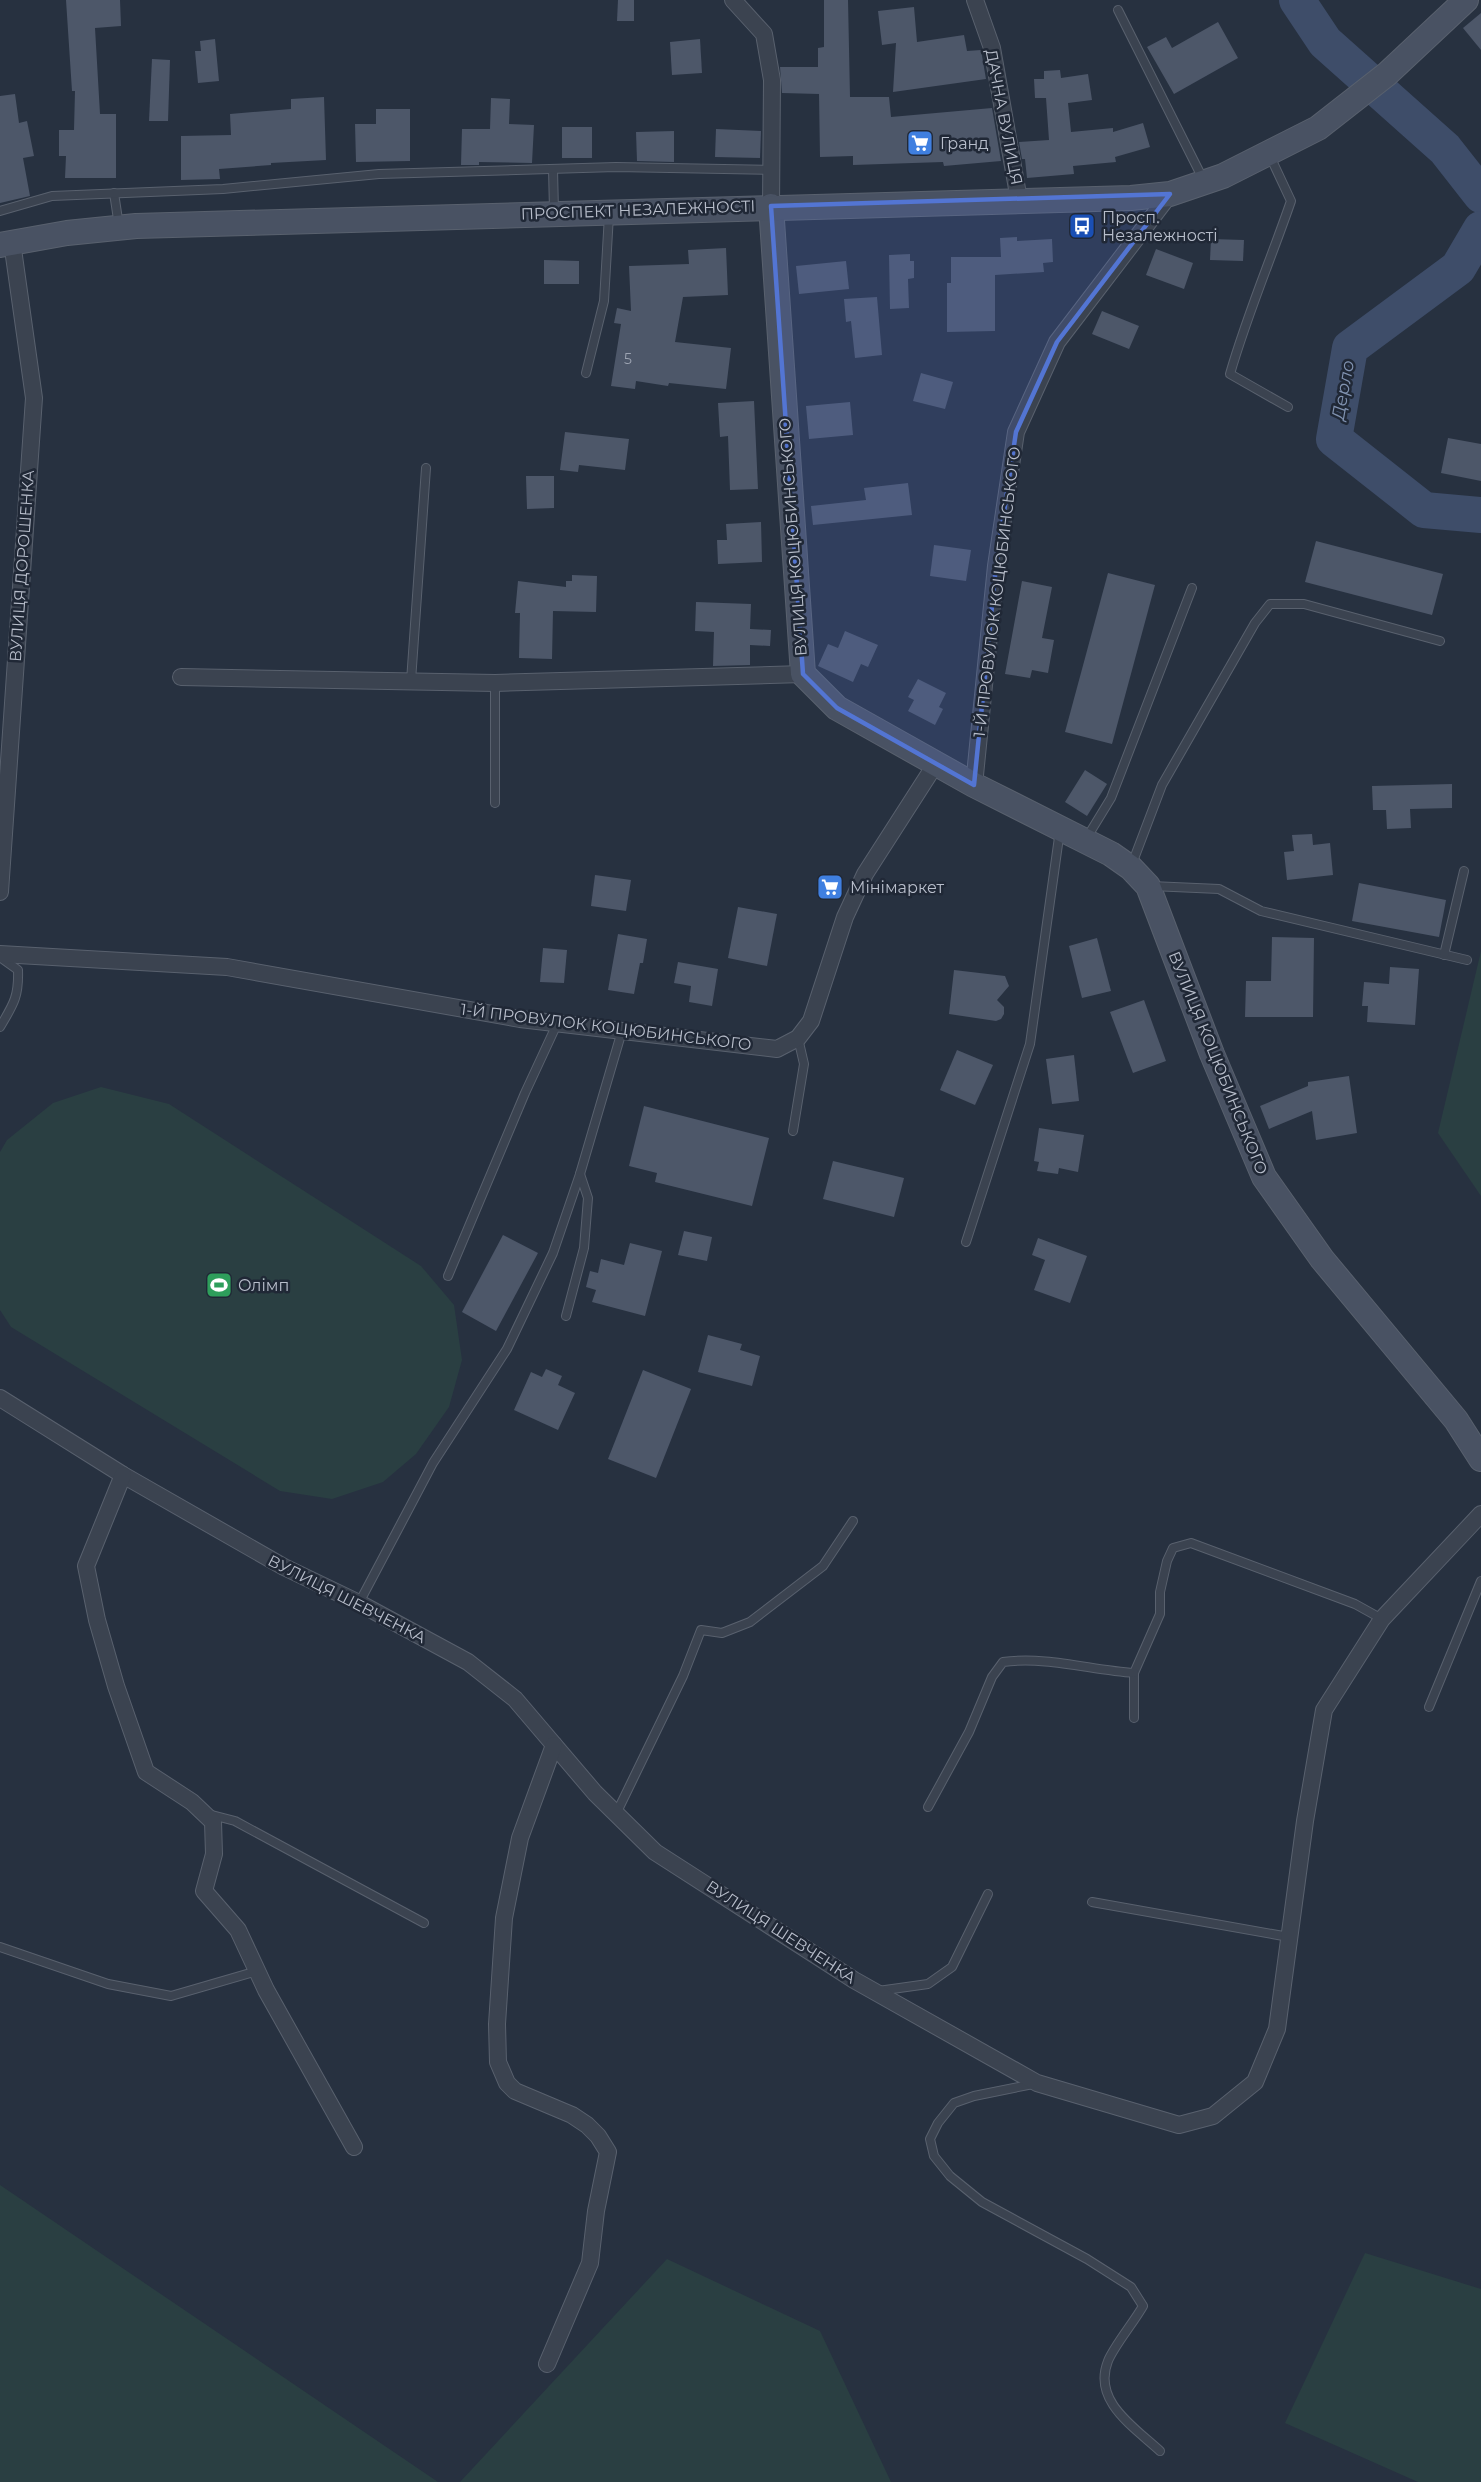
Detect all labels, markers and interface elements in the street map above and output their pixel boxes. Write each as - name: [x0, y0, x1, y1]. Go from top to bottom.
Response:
- street label: ДАЧНА ВУЛИЦЯ: [982, 48, 1026, 186]
- supermarket icon: Гранд: [905, 128, 935, 158]
- place label: Гранд: [940, 134, 989, 153]
- street label: ПРОСПЕКТ НЕЗАЛЕЖНОСТІ: [520, 196, 756, 224]
- place label: Просп. Незалежності: [1102, 208, 1218, 245]
- bus stop icon: Просп. Незалежності: [1067, 211, 1097, 241]
- house number: 5: [624, 350, 632, 368]
- water label: Дерло: [1327, 358, 1359, 424]
- street label: ВУЛИЦЯ КОЦЮБИНСЬКОГО: [775, 417, 811, 657]
- street label: 1-Й ПРОВУЛОК КОЦЮБИНСЬКОГО: [970, 445, 1024, 739]
- street label: ВУЛИЦЯ ДОРОШЕНКА: [6, 469, 38, 663]
- supermarket icon: Мінімаркет: [815, 872, 845, 902]
- place label: Мінімаркет: [850, 878, 944, 897]
- street label: ВУЛИЦЯ КОЦЮБИНСЬКОГО: [1164, 949, 1272, 1177]
- street label: 1-Й ПРОВУЛОК КОЦЮБИНСЬКОГО: [459, 1000, 753, 1054]
- sports icon: Олімп: [204, 1270, 234, 1300]
- place label: Олімп: [238, 1276, 289, 1295]
- street label: ВУЛИЦЯ ШЕВЧЕНКА: [265, 1551, 429, 1647]
- street label: ВУЛИЦЯ ШЕВЧЕНКА: [702, 1876, 860, 1988]

